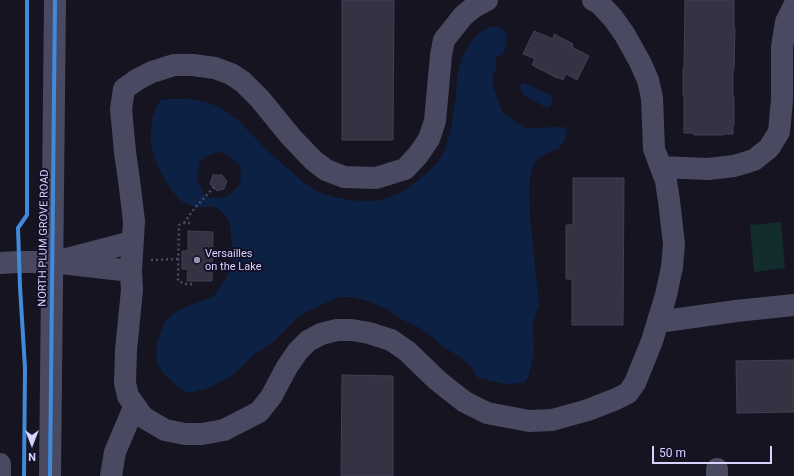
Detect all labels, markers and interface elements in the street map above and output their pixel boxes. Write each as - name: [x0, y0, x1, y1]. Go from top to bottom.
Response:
- street label: NORTH PLUM GROVE ROAD: [36, 169, 52, 307]
- place label: Versailles on the Lake: [205, 247, 262, 273]
- marker: Versailles on the Lake: [192, 255, 202, 265]
- north arrow: [12, 424, 52, 464]
- scale bar: [654, 438, 774, 464]
- text: 50 m: [659, 446, 686, 460]
- text: N: [28, 450, 36, 463]

